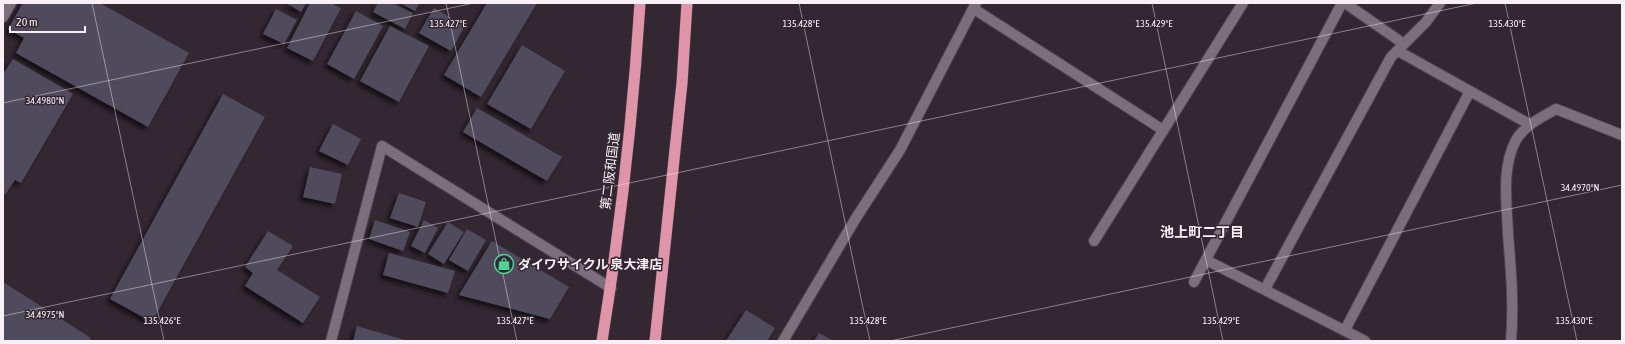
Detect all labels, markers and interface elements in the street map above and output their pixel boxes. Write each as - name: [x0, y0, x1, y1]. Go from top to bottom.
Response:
- scale bar: [10, 8, 85, 34]
- text: 20 m: [16, 15, 38, 29]
- text: 135.427°E: [430, 18, 467, 29]
- text: 135.428°E: [783, 18, 820, 29]
- text: 135.429°E: [1136, 18, 1173, 29]
- text: 135.430°E: [1489, 18, 1526, 29]
- text: 34.4980°N: [26, 95, 64, 106]
- street label: 第二阪和国道: [598, 131, 622, 211]
- text: 34.4970°N: [1561, 182, 1599, 193]
- district label: 池上町二丁目: [1160, 224, 1244, 240]
- shop icon: ダイワサイクル 泉大津店: [493, 253, 515, 275]
- place label: ダイワサイクル 泉大津店: [518, 257, 662, 272]
- text: 34.4975°N: [26, 309, 64, 320]
- text: 135.426°E: [144, 315, 181, 326]
- text: 135.427°E: [497, 315, 534, 326]
- text: 135.428°E: [850, 315, 887, 326]
- text: 135.429°E: [1203, 315, 1240, 326]
- text: 135.430°E: [1556, 315, 1593, 326]

